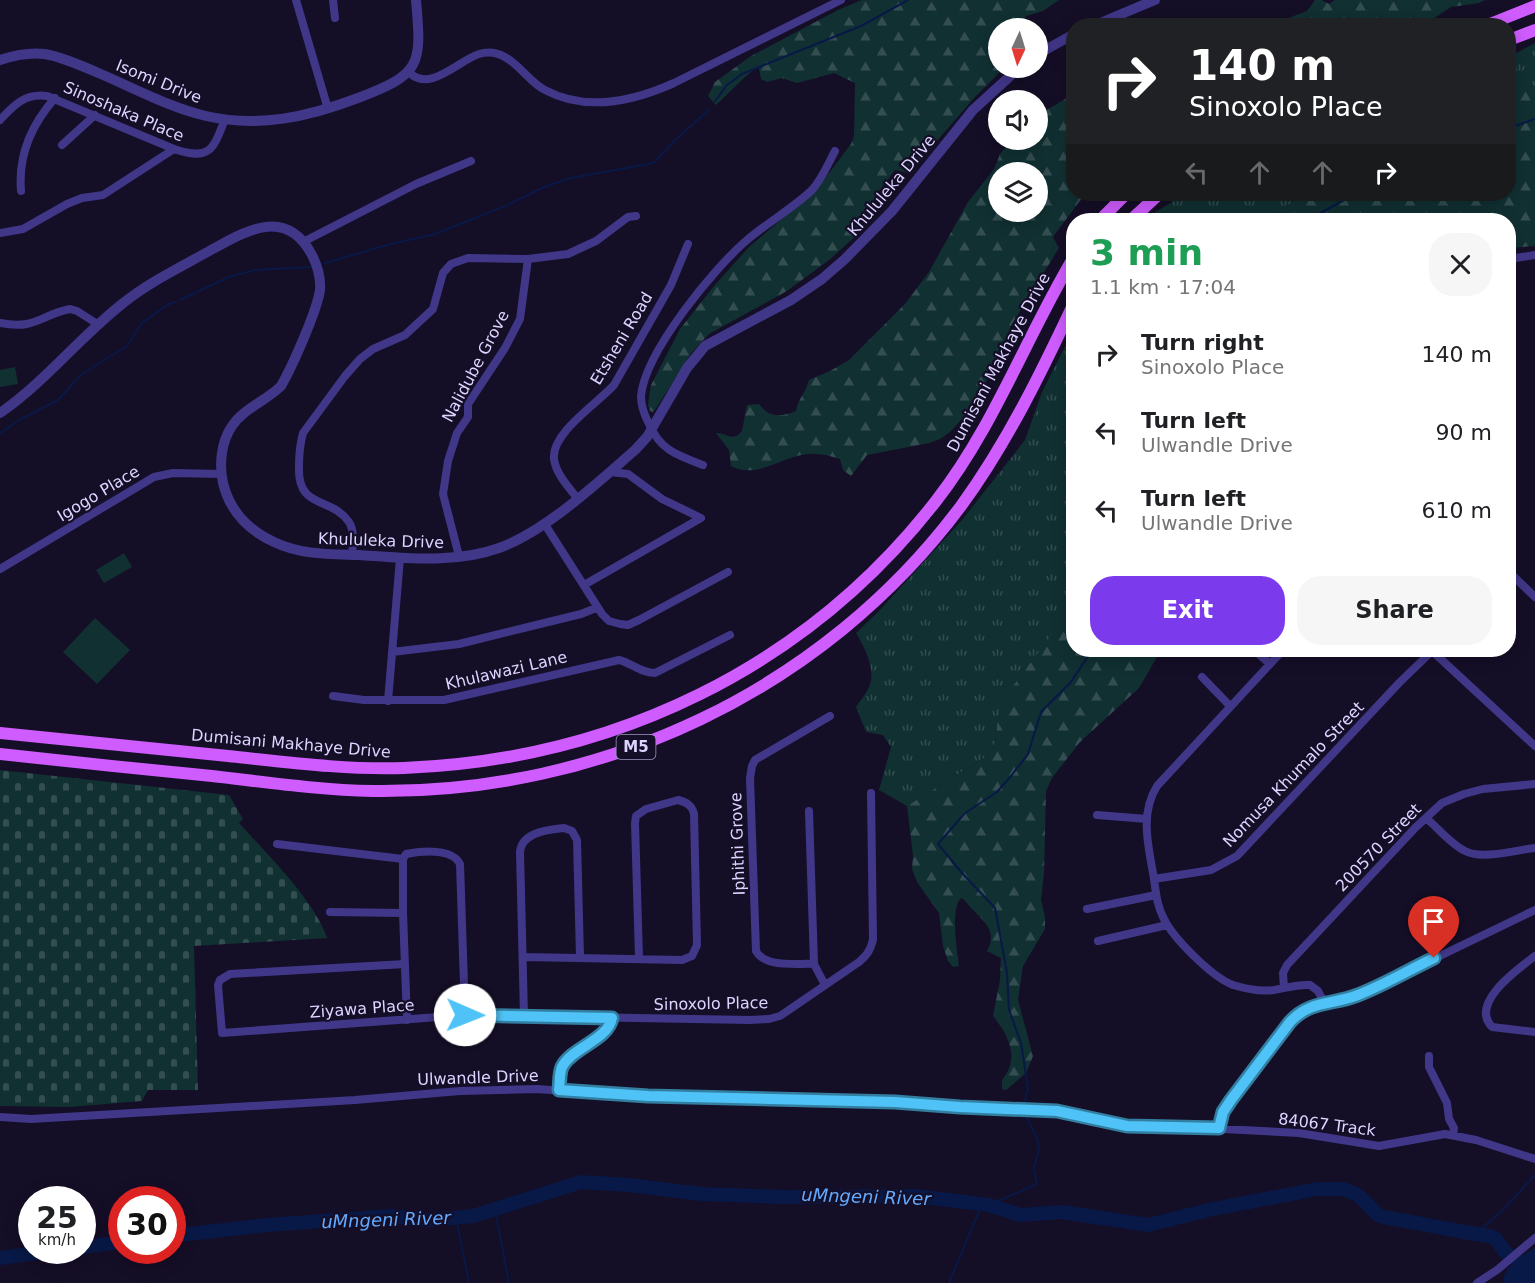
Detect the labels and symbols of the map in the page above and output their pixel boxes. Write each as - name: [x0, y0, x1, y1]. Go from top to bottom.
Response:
- north arrow: [988, 18, 1048, 78]
- street label: Isomi Drive: [113, 56, 204, 107]
- street label: Sinoshaka Place: [61, 77, 187, 145]
- street label: Khululeka Drive: [844, 131, 939, 240]
- street label: Dumisani Makhaye Drive: [943, 269, 1054, 455]
- street label: Etsheni Road: [586, 289, 656, 388]
- street label: Nalidube Grove: [438, 307, 513, 425]
- street label: Igogo Place: [54, 462, 143, 525]
- street label: Khululeka Drive: [318, 529, 444, 552]
- street label: Khulawazi Lane: [443, 647, 569, 694]
- street label: Nomusa Khumalo Street: [1219, 698, 1368, 851]
- street label: Dumisani Makhaye Drive: [190, 725, 391, 762]
- road number: M5: [616, 735, 656, 759]
- street label: Iphithi Grove: [726, 792, 749, 896]
- street label: 200570 Street: [1332, 799, 1425, 895]
- pin: [1408, 896, 1459, 958]
- position arrow: [433, 983, 497, 1047]
- street label: Sinoxolo Place: [654, 993, 769, 1014]
- street label: Ziyawa Place: [309, 995, 415, 1022]
- street label: Ulwandle Drive: [417, 1066, 539, 1089]
- street label: 84067 Track: [1277, 1109, 1377, 1140]
- water label: uMngeni River: [801, 1184, 933, 1209]
- speed limit sign: 30: [108, 1186, 186, 1264]
- water label: uMngeni River: [321, 1207, 453, 1232]

